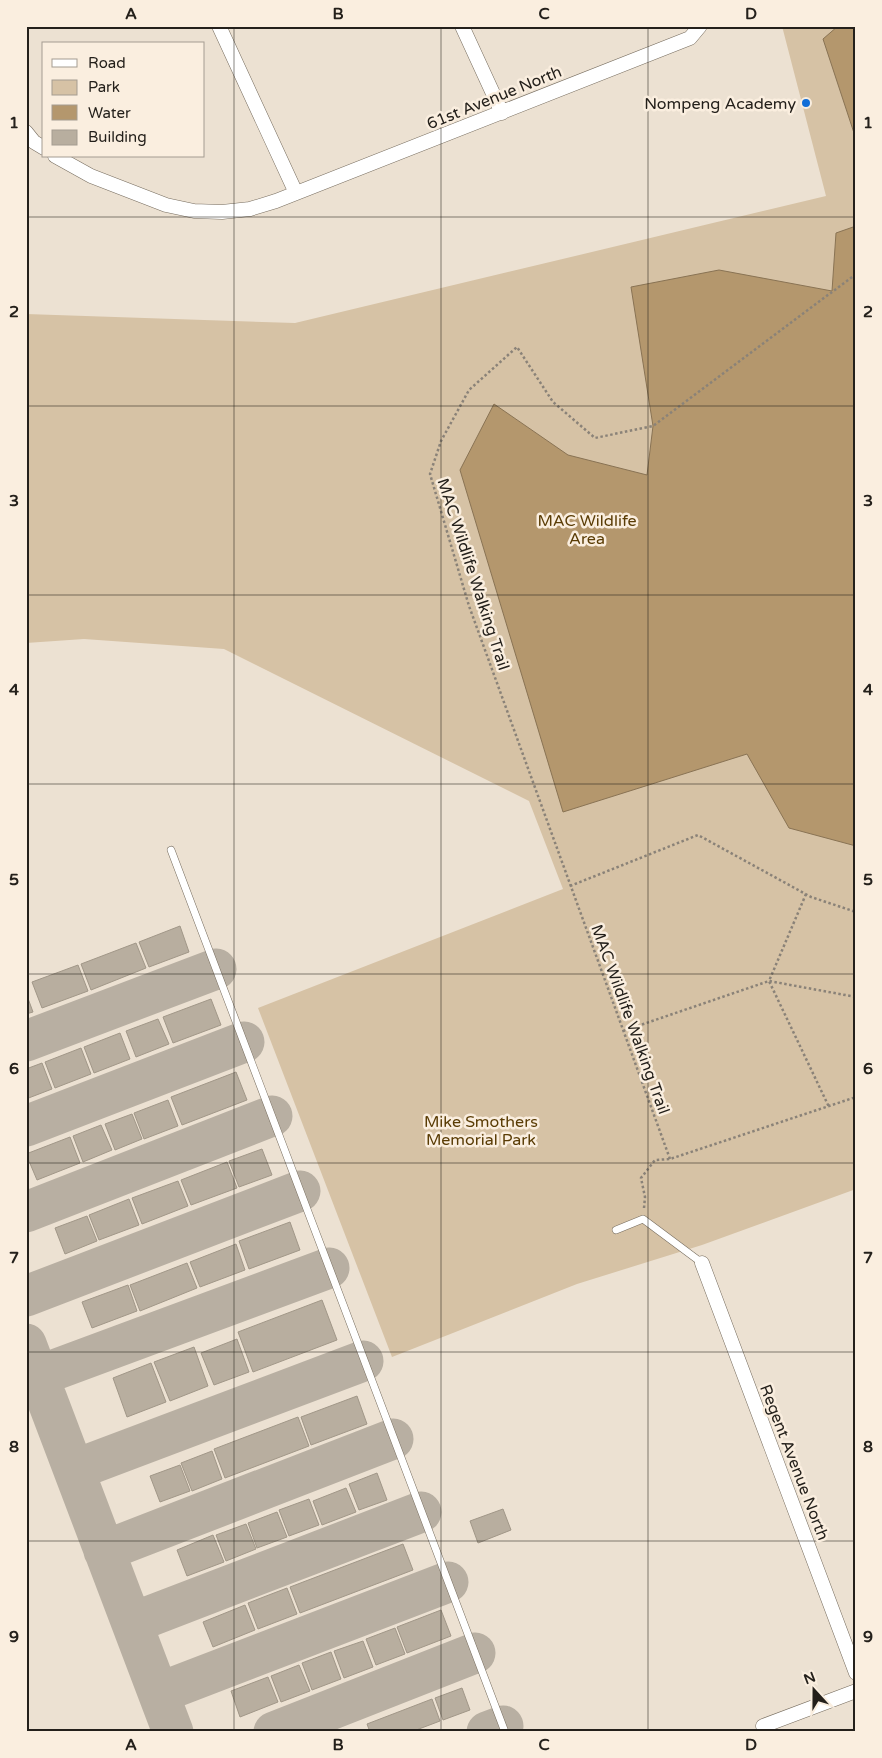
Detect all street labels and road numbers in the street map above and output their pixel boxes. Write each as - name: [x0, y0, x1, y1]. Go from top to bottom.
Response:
- street label: 61st Avenue North: [424, 62, 565, 134]
- street label: MAC Wildlife Walking Trail: [433, 476, 514, 673]
- street label: MAC Wildlife Walking Trail: [586, 922, 674, 1117]
- street label: Regent Avenue North: [755, 1382, 833, 1543]

